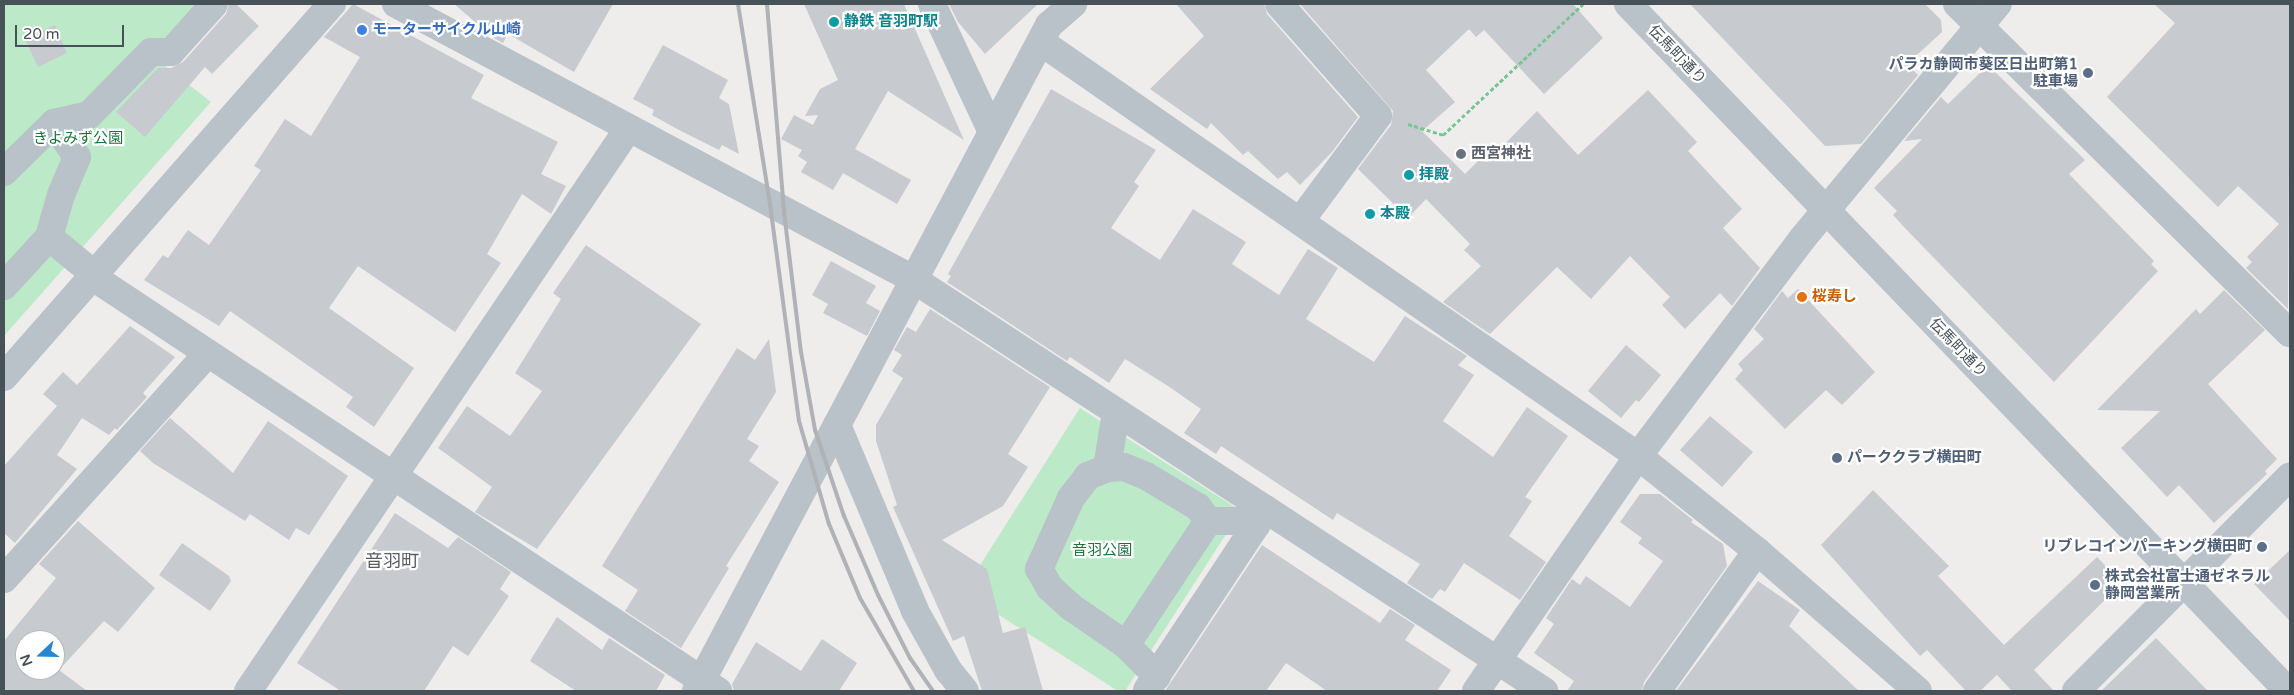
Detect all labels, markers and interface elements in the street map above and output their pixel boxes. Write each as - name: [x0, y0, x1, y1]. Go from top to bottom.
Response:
- place label: 静鉄 音羽町駅: [844, 13, 938, 31]
- scale bar: [18, 15, 126, 47]
- marker: 静鉄 音羽町駅: [828, 16, 840, 28]
- place label: モーターサイクル山崎: [372, 21, 522, 39]
- street label: 伝馬町通り: [1644, 22, 1710, 88]
- marker: モーターサイクル山崎: [356, 24, 368, 36]
- text: 20 m: [23, 25, 60, 43]
- place label: パラカ静岡市葵区日出町第1 駐車場: [1889, 55, 2078, 90]
- marker: パラカ静岡市葵区日出町第1 駐車場: [2082, 67, 2094, 79]
- park label: きよみず公園: [33, 130, 123, 148]
- place label: 西宮神社: [1471, 145, 1531, 163]
- marker: 西宮神社: [1455, 148, 1467, 160]
- place label: 拝殿: [1419, 166, 1449, 184]
- marker: 拝殿: [1403, 169, 1415, 181]
- place label: 本殿: [1380, 205, 1410, 223]
- marker: 本殿: [1364, 208, 1376, 220]
- place label: 桜寿し: [1812, 288, 1857, 306]
- marker: 桜寿し: [1796, 291, 1808, 303]
- street label: 伝馬町通り: [1925, 315, 1991, 381]
- place label: パーククラブ横田町: [1847, 449, 1982, 467]
- marker: パーククラブ横田町: [1831, 452, 1843, 464]
- place label: リブレコインパーキング横田町: [2042, 538, 2252, 556]
- marker: リブレコインパーキング横田町: [2256, 541, 2268, 553]
- park label: 音羽公園: [1072, 542, 1132, 560]
- district label: 音羽町: [365, 550, 419, 572]
- place label: 株式会社富士通ゼネラル 静岡営業所: [2105, 567, 2270, 602]
- marker: 株式会社富士通ゼネラル 静岡営業所: [2089, 579, 2101, 591]
- north arrow: [15, 630, 65, 680]
- text: N: [17, 652, 36, 668]

